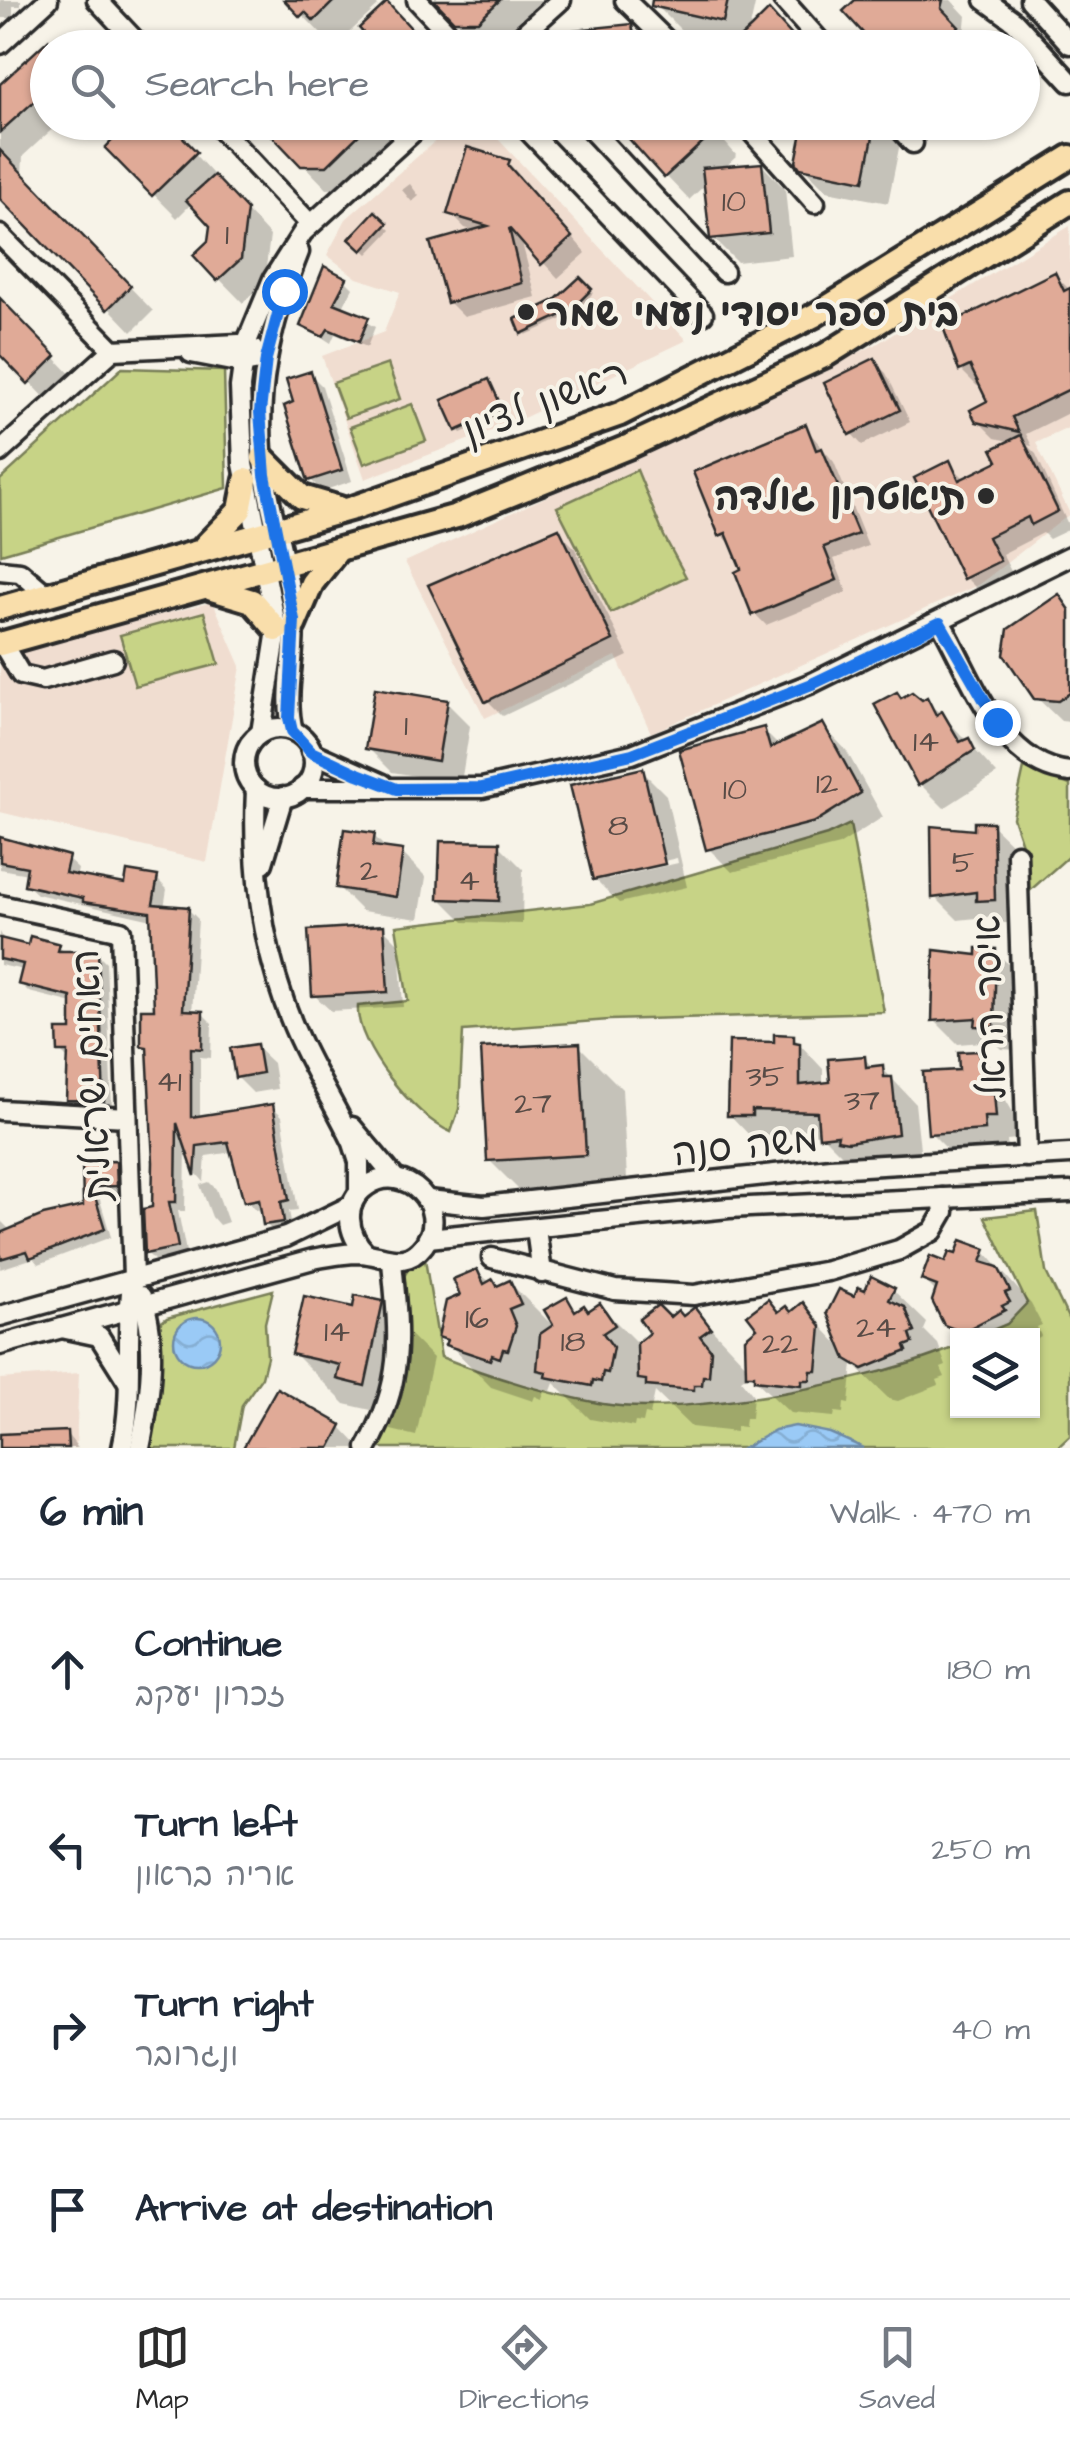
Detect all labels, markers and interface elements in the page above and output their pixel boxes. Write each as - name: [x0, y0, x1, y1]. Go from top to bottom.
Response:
- search box: [30, 30, 1040, 140]
- icon: search: [65, 58, 120, 113]
- text: Search here: [145, 59, 369, 111]
- house number: 10: [722, 179, 746, 224]
- house number: 1: [225, 212, 229, 257]
- route start: [262, 269, 308, 315]
- place label: בית ספר יסודי נעמי שמר: [546, 288, 959, 340]
- marker: בית ספר יסודי נעמי שמר: [515, 301, 537, 323]
- street label: ראשון לציון: [456, 348, 636, 458]
- place label: תיאטרון גולדה: [714, 472, 966, 524]
- marker: תיאטרון גולדה: [975, 485, 997, 507]
- route end: [975, 700, 1021, 746]
- house number: 1: [404, 703, 408, 748]
- house number: 14: [913, 719, 939, 764]
- house number: 12: [816, 761, 838, 806]
- house number: 10: [723, 767, 747, 812]
- house number: 8: [608, 803, 628, 848]
- house number: 5: [952, 840, 975, 885]
- house number: 2: [360, 848, 378, 893]
- house number: 4: [458, 858, 480, 903]
- street label: איסר הראל: [962, 914, 1020, 1100]
- street label: האחים ישראלית: [60, 948, 126, 1204]
- house number: 35: [746, 1054, 785, 1099]
- house number: 41: [156, 1059, 182, 1104]
- house number: 37: [844, 1078, 880, 1123]
- house number: 27: [514, 1081, 552, 1126]
- street label: משה סנה: [670, 1113, 821, 1180]
- house number: 16: [465, 1296, 489, 1341]
- house number: 24: [856, 1305, 896, 1350]
- house number: 14: [324, 1309, 350, 1354]
- house number: 18: [561, 1319, 585, 1364]
- house number: 22: [762, 1321, 798, 1366]
- map controls: [950, 1328, 1040, 1418]
- button: layers: [950, 1328, 1040, 1418]
- text: 6 min: [40, 1484, 143, 1542]
- text: Walk · 470 m: [829, 1491, 1030, 1536]
- text: Continue: [135, 1619, 282, 1671]
- icon: ahead: [40, 1642, 95, 1697]
- text: 180 m: [947, 1647, 1030, 1692]
- text: זכרון יעקב: [135, 1673, 285, 1718]
- text: Turn left: [135, 1799, 298, 1851]
- icon: left: [40, 1822, 95, 1877]
- text: 250 m: [931, 1827, 1030, 1872]
- text: אריה בראון: [135, 1853, 295, 1898]
- text: Turn right: [135, 1979, 314, 2031]
- icon: right: [40, 2002, 95, 2057]
- text: 40 m: [950, 2007, 1030, 2052]
- text: ונגרובר: [135, 2033, 238, 2078]
- icon: arrive: [40, 2182, 95, 2237]
- text: Arrive at destination: [135, 2183, 492, 2235]
- tab: Map: [135, 2320, 190, 2419]
- tab: Directions: [459, 2320, 589, 2419]
- tab: Saved: [859, 2320, 935, 2419]

